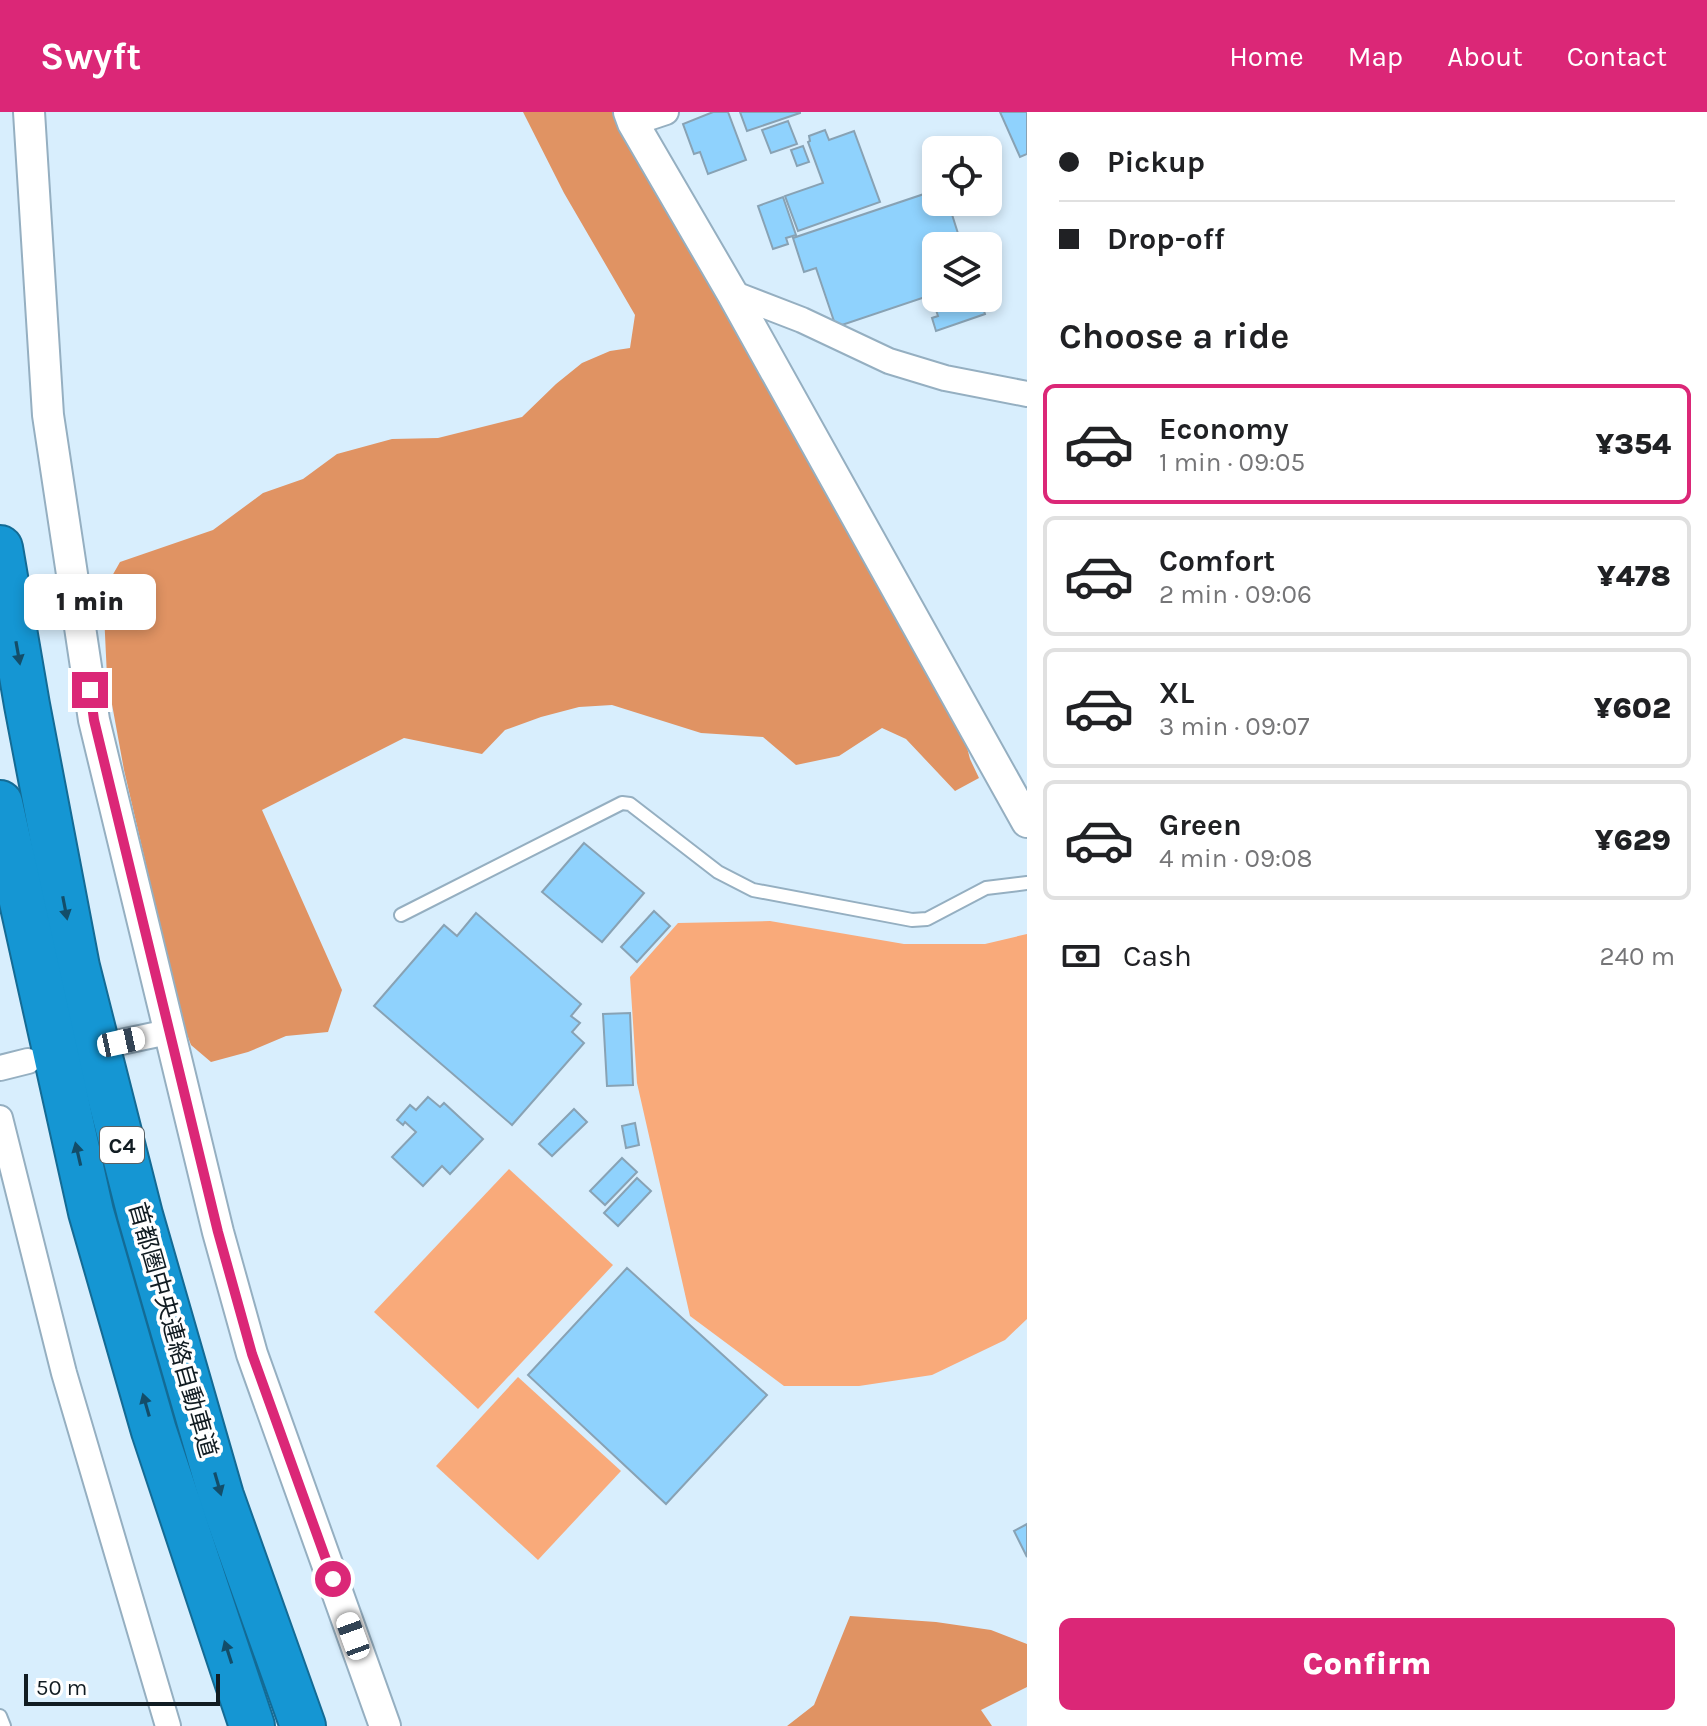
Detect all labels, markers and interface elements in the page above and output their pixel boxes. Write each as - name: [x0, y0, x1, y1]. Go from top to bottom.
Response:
- text: Swyft: [40, 34, 141, 79]
- text: Home: [1229, 40, 1304, 73]
- text: Map: [1348, 40, 1403, 73]
- text: About: [1447, 40, 1523, 73]
- text: Contact: [1567, 40, 1667, 73]
- map controls: [922, 136, 1002, 312]
- button: locate: [922, 136, 1002, 216]
- text: Pickup: [1107, 144, 1205, 180]
- text: Drop-off: [1107, 221, 1225, 257]
- button: layers: [922, 232, 1002, 312]
- text: Choose a ride: [1059, 315, 1289, 357]
- icon: car: [1063, 408, 1135, 480]
- text: Economy: [1159, 411, 1289, 447]
- text: ¥354: [1596, 426, 1671, 462]
- text: 1 min · 09:05: [1159, 447, 1305, 478]
- icon: car: [1063, 540, 1135, 612]
- text: Comfort: [1159, 543, 1275, 579]
- text: ¥478: [1597, 558, 1671, 594]
- callout: 1 min: [24, 574, 156, 630]
- text: 2 min · 09:06: [1159, 579, 1312, 610]
- text: 1 min: [56, 586, 124, 617]
- one-way arrow: [12, 641, 25, 666]
- route end: [72, 672, 108, 708]
- icon: car: [1063, 672, 1135, 744]
- text: XL: [1159, 675, 1194, 711]
- text: ¥602: [1594, 690, 1671, 726]
- text: 3 min · 09:07: [1159, 711, 1309, 742]
- icon: car: [1063, 804, 1135, 876]
- text: Green: [1159, 807, 1242, 843]
- text: ¥629: [1595, 822, 1671, 858]
- text: 4 min · 09:08: [1159, 843, 1312, 874]
- one-way arrow: [60, 896, 72, 921]
- icon: cash: [1059, 934, 1103, 978]
- text: Cash: [1123, 938, 1192, 974]
- text: 240 m: [1599, 941, 1675, 972]
- car: [95, 1025, 147, 1059]
- road number: C4: [100, 1127, 144, 1163]
- one-way arrow: [71, 1142, 84, 1167]
- street label: 首都圏中央連絡自動車道: [123, 1199, 223, 1461]
- one-way arrow: [140, 1392, 152, 1417]
- one-way arrow: [212, 1473, 225, 1497]
- route start: [315, 1561, 351, 1597]
- car: [334, 1609, 372, 1663]
- button: Confirm: [1059, 1618, 1675, 1710]
- one-way arrow: [221, 1640, 233, 1664]
- scale bar: [24, 1670, 220, 1706]
- text: 50 m: [36, 1675, 87, 1701]

